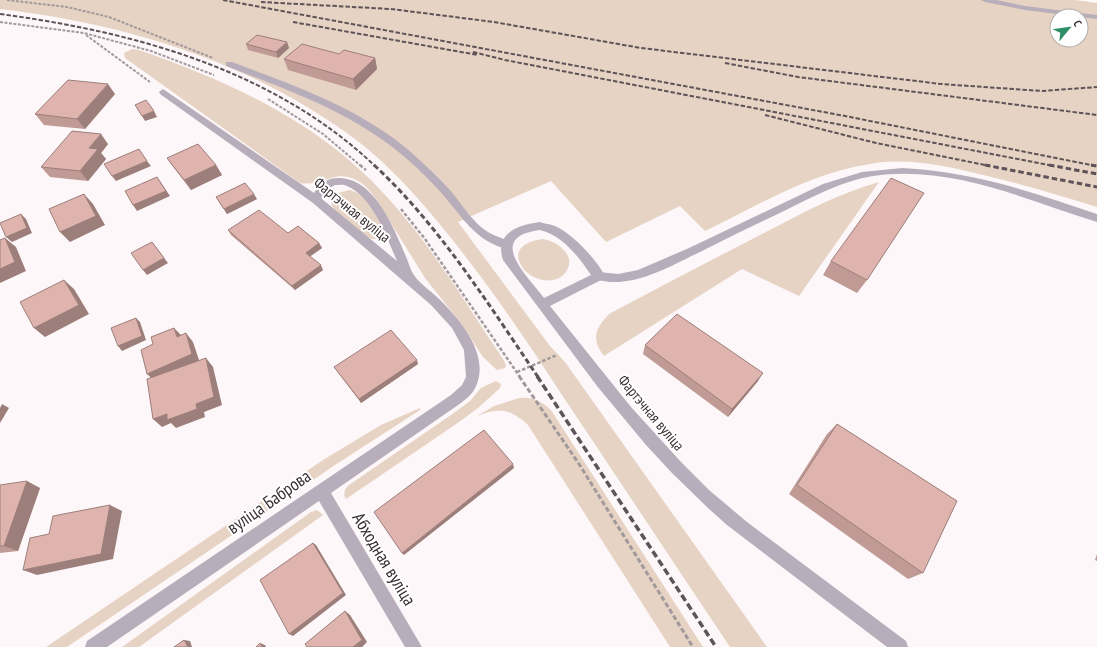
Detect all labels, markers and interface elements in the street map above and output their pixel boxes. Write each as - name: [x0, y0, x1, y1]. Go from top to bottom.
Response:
- north arrow: [1049, 8, 1089, 48]
- text: С: [1070, 18, 1085, 29]
- street label: Фартэчная вуліца: [310, 173, 394, 246]
- street label: Фартэчная вуліца: [614, 371, 689, 454]
- street label: вуліца Баброва: [222, 464, 315, 539]
- street label: Абходная вуліца: [348, 508, 421, 610]

